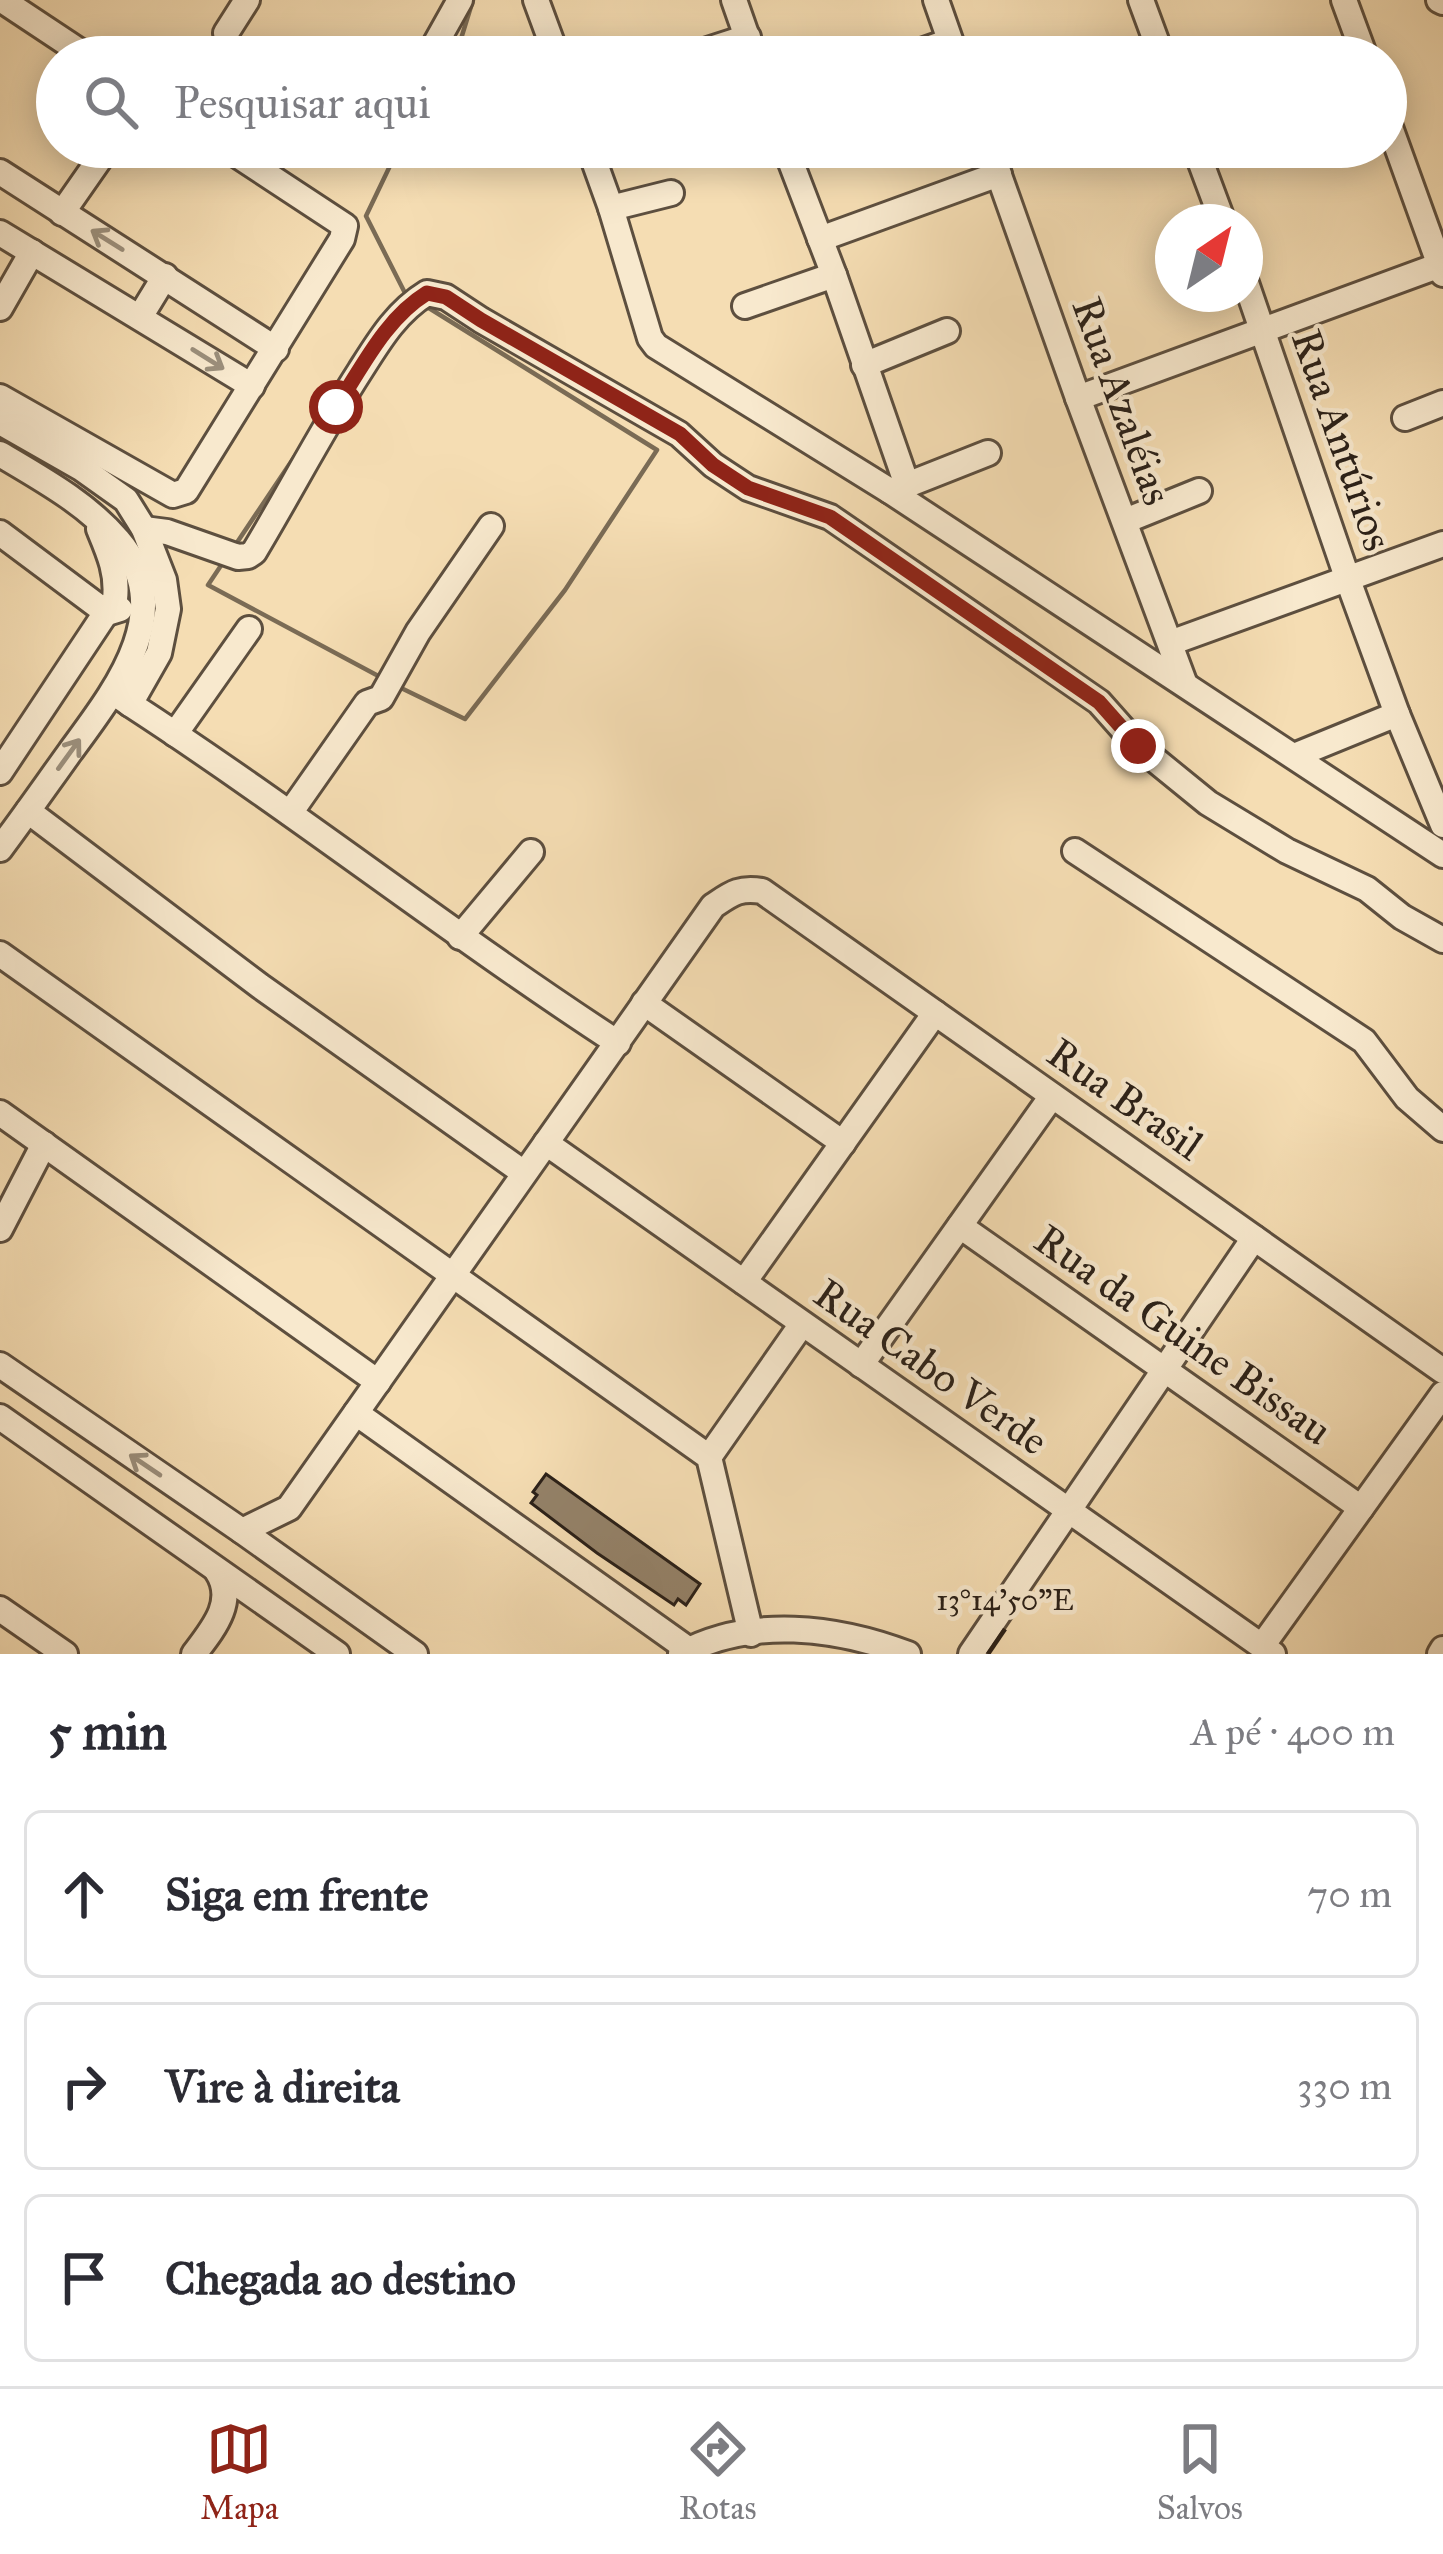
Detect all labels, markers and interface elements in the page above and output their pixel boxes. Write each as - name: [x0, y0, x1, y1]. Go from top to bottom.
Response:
- search box: [36, 36, 1407, 168]
- icon: search: [78, 69, 144, 135]
- text: Pesquisar aqui: [174, 75, 431, 130]
- north arrow: [1155, 204, 1263, 312]
- one-way arrow: [91, 228, 125, 252]
- street label: Rua Azaléias: [1060, 290, 1184, 512]
- street label: Rua Antúrios: [1280, 323, 1404, 557]
- one-way arrow: [190, 347, 224, 371]
- route start: [309, 380, 363, 434]
- route end: [1111, 719, 1165, 773]
- one-way arrow: [56, 738, 81, 771]
- street label: Rua Brasil: [1037, 1027, 1213, 1172]
- street label: Rua da Guine Bissau: [1025, 1213, 1341, 1457]
- street label: Rua Cabo Verde: [804, 1267, 1058, 1467]
- one-way arrow: [129, 1453, 163, 1478]
- text: 13°14'50"E: [936, 1582, 1074, 1618]
- text: 5 min: [48, 1701, 167, 1763]
- text: A pé · 400 m: [1191, 1708, 1395, 1756]
- icon: ahead: [51, 1861, 117, 1927]
- text: Siga em frente: [165, 1867, 429, 1922]
- text: 70 m: [1307, 1870, 1392, 1918]
- icon: right: [51, 2053, 117, 2119]
- text: Vire à direita: [165, 2059, 400, 2114]
- text: 330 m: [1297, 2062, 1392, 2110]
- icon: arrive: [51, 2245, 117, 2311]
- text: Chegada ao destino: [165, 2251, 516, 2306]
- tab: Mapa: [200, 2416, 279, 2528]
- tab: Rotas: [679, 2416, 756, 2528]
- tab: Salvos: [1157, 2416, 1243, 2528]

